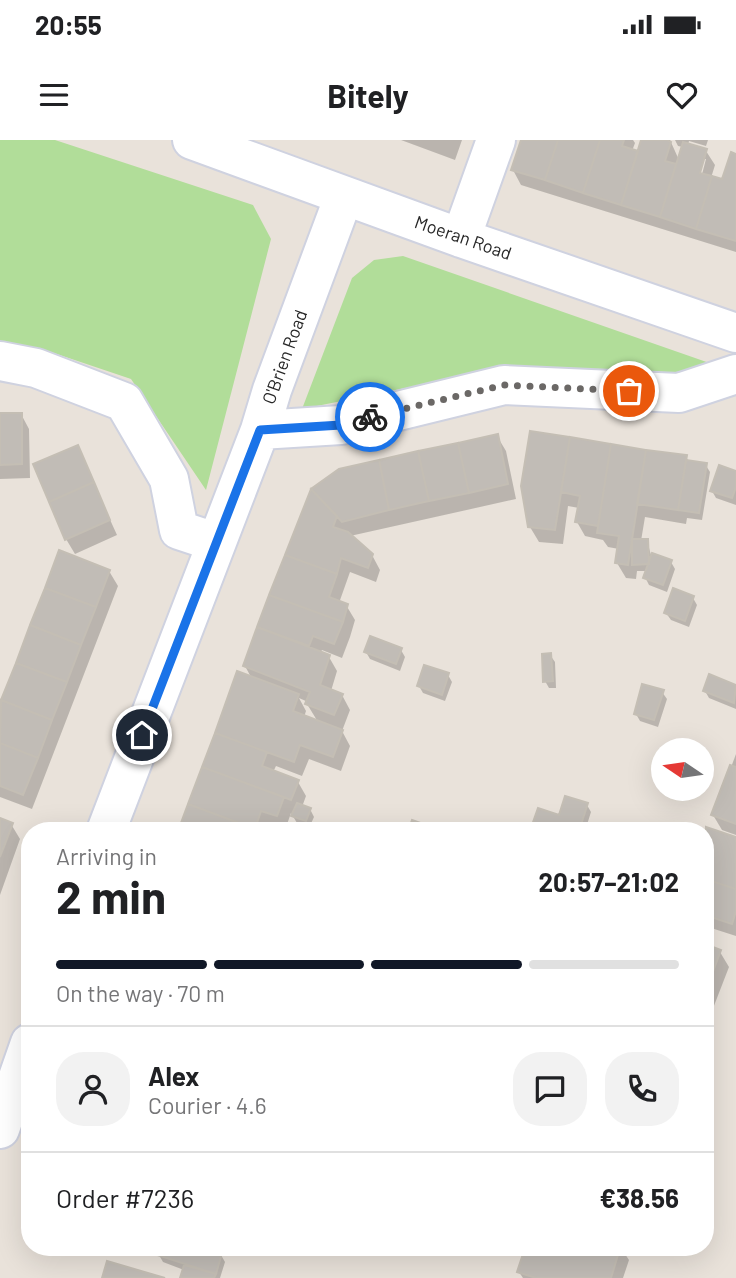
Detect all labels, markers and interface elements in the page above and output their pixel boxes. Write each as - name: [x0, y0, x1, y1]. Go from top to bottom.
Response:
- text: 20:55: [35, 9, 102, 40]
- icon: menu: [35, 76, 73, 114]
- text: Bitely: [327, 76, 409, 114]
- icon: heart: [663, 76, 701, 114]
- street label: Moeran Road: [412, 210, 515, 264]
- street label: O'Brien Road: [257, 307, 311, 407]
- pin: [599, 361, 659, 421]
- icon: bag: [610, 372, 648, 410]
- courier: [335, 382, 405, 452]
- icon: bike: [351, 398, 389, 436]
- pin: [112, 705, 172, 765]
- icon: home: [123, 716, 161, 754]
- north arrow: [651, 738, 714, 802]
- map controls: [651, 738, 714, 801]
- text: Arriving in: [56, 842, 157, 870]
- text: 20:57–21:02: [538, 866, 679, 897]
- text: 2 min: [56, 868, 166, 923]
- text: On the way · 70 m: [56, 979, 225, 1007]
- button: person: [56, 1052, 130, 1126]
- button: chat: [513, 1052, 587, 1126]
- button: phone: [605, 1052, 679, 1126]
- text: Alex: [148, 1060, 199, 1091]
- text: Courier · 4.6: [148, 1091, 267, 1119]
- text: Order #7236: [56, 1182, 194, 1213]
- text: €38.56: [599, 1182, 679, 1213]

